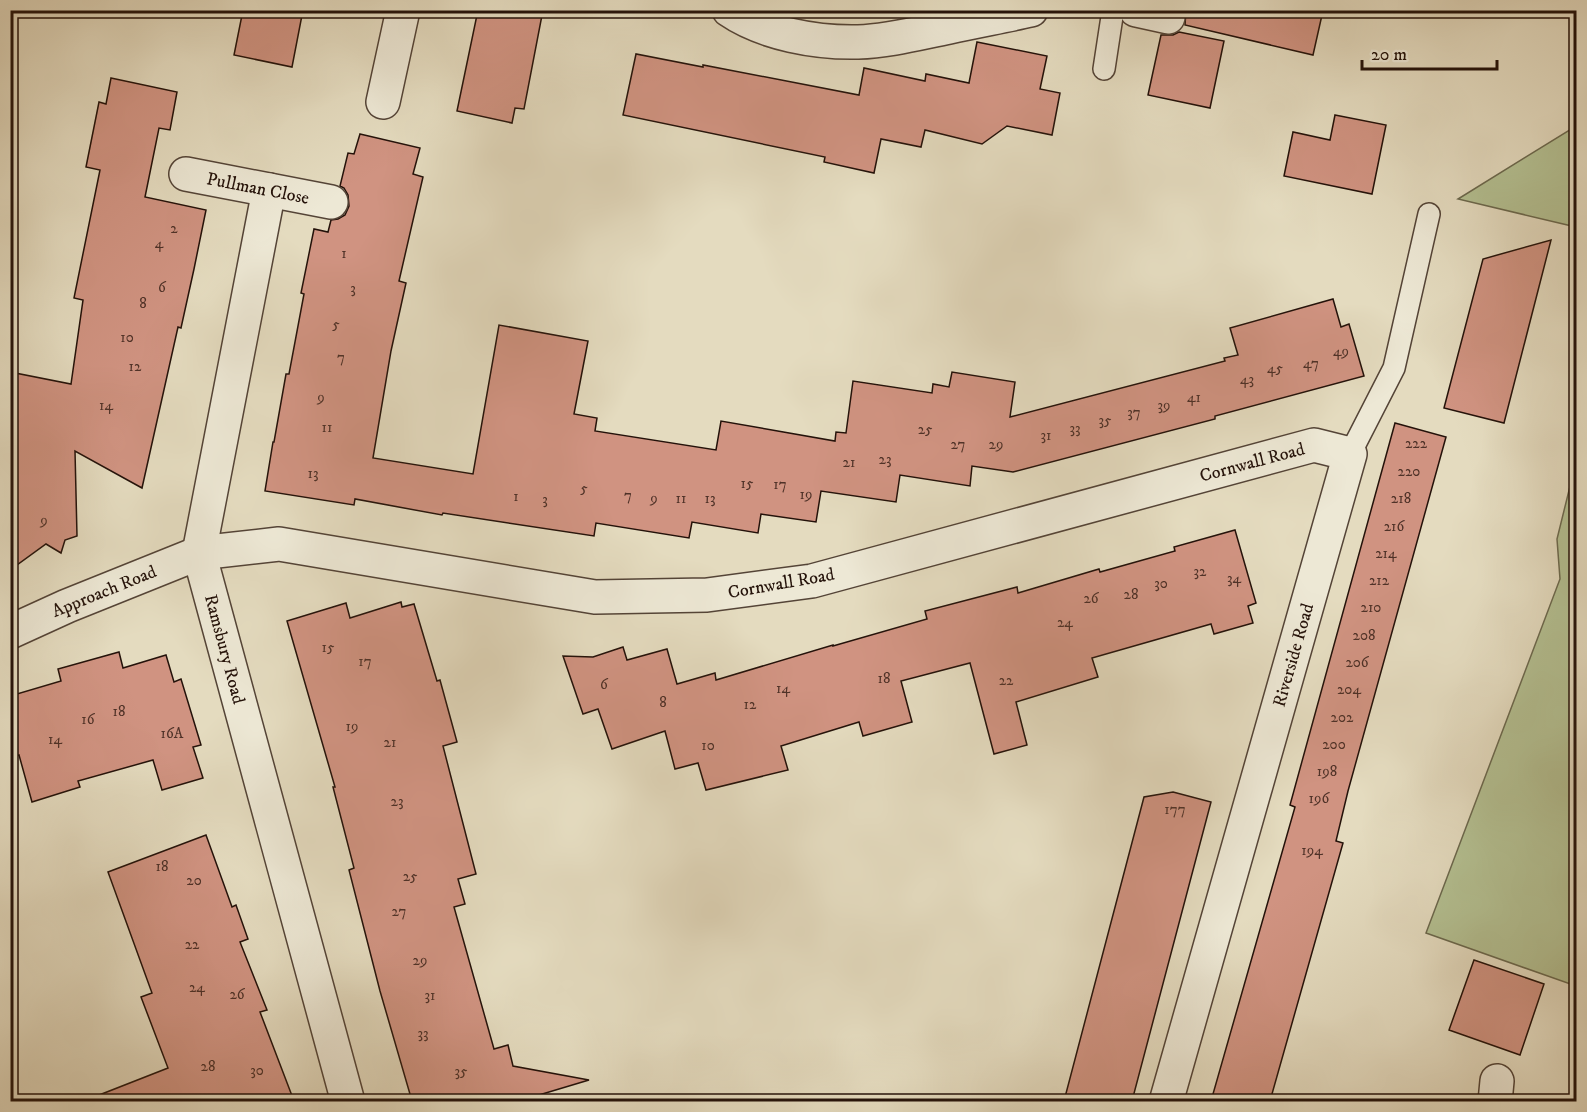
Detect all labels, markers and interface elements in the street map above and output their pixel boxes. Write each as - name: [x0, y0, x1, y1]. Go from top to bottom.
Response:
- scale bar: [1362, 33, 1497, 71]
- text: 20 m: [1371, 44, 1407, 66]
- street label: Pullman Close: [205, 168, 311, 210]
- house number: 2: [170, 219, 178, 238]
- house number: 4: [155, 234, 164, 253]
- house number: 1: [341, 244, 347, 263]
- house number: 6: [158, 278, 167, 297]
- house number: 3: [350, 279, 356, 298]
- house number: 8: [139, 294, 147, 313]
- house number: 5: [332, 315, 340, 334]
- house number: 10: [120, 328, 134, 347]
- house number: 49: [1333, 342, 1349, 361]
- house number: 7: [337, 348, 345, 367]
- house number: 47: [1303, 354, 1319, 373]
- house number: 12: [129, 357, 142, 376]
- house number: 45: [1267, 359, 1284, 378]
- house number: 43: [1240, 370, 1254, 389]
- house number: 9: [316, 388, 325, 407]
- house number: 41: [1187, 388, 1201, 407]
- house number: 14: [99, 396, 113, 415]
- house number: 39: [1157, 396, 1171, 415]
- house number: 37: [1127, 403, 1141, 422]
- house number: 35: [1098, 411, 1112, 430]
- house number: 11: [321, 418, 333, 437]
- house number: 33: [1069, 419, 1081, 438]
- house number: 25: [918, 420, 933, 439]
- house number: 31: [1040, 426, 1052, 445]
- house number: 222: [1405, 434, 1428, 453]
- house number: 27: [951, 435, 966, 454]
- house number: 29: [989, 435, 1003, 454]
- street label: Cornwall Road: [1197, 438, 1307, 488]
- house number: 23: [879, 450, 891, 469]
- house number: 21: [843, 453, 855, 472]
- house number: 220: [1398, 462, 1420, 481]
- house number: 13: [307, 464, 319, 483]
- house number: 15: [741, 474, 754, 493]
- house number: 17: [773, 475, 787, 494]
- house number: 5: [580, 479, 588, 498]
- house number: 19: [800, 485, 812, 504]
- house number: 7: [624, 486, 632, 505]
- house number: 1: [513, 487, 519, 506]
- house number: 9: [649, 489, 658, 508]
- house number: 11: [675, 489, 687, 508]
- house number: 13: [704, 489, 716, 508]
- house number: 218: [1391, 489, 1411, 508]
- house number: 3: [542, 490, 548, 509]
- house number: 9: [39, 511, 48, 530]
- house number: 216: [1384, 517, 1406, 536]
- house number: 214: [1375, 544, 1397, 563]
- street label: Approach Road: [49, 561, 160, 623]
- house number: 32: [1194, 562, 1207, 581]
- street label: Cornwall Road: [726, 564, 836, 604]
- house number: 34: [1227, 569, 1241, 588]
- house number: 212: [1369, 571, 1390, 590]
- house number: 30: [1154, 574, 1168, 593]
- house number: 28: [1124, 585, 1138, 604]
- house number: 26: [1083, 589, 1100, 608]
- street label: Ramsbury Road: [199, 592, 249, 707]
- house number: 210: [1361, 598, 1381, 617]
- street label: Riverside Road: [1269, 601, 1319, 710]
- house number: 24: [1057, 613, 1073, 632]
- house number: 208: [1353, 626, 1375, 645]
- house number: 15: [322, 638, 335, 657]
- house number: 17: [358, 652, 372, 671]
- house number: 206: [1345, 653, 1370, 672]
- house number: 18: [877, 669, 891, 688]
- house number: 22: [999, 671, 1014, 690]
- house number: 6: [600, 675, 609, 694]
- house number: 14: [776, 679, 790, 698]
- house number: 204: [1337, 680, 1361, 699]
- house number: 8: [659, 693, 667, 712]
- house number: 12: [744, 695, 757, 714]
- house number: 18: [112, 702, 126, 721]
- house number: 202: [1331, 708, 1354, 727]
- house number: 16: [81, 710, 96, 729]
- house number: 19: [346, 717, 358, 736]
- house number: 16A: [161, 724, 184, 743]
- house number: 14: [48, 730, 62, 749]
- house number: 21: [384, 733, 396, 752]
- house number: 200: [1322, 735, 1346, 754]
- house number: 10: [701, 736, 715, 755]
- house number: 198: [1317, 762, 1337, 781]
- house number: 196: [1309, 789, 1331, 808]
- house number: 23: [391, 792, 403, 811]
- house number: 177: [1164, 800, 1186, 819]
- house number: 194: [1301, 841, 1323, 860]
- house number: 18: [155, 857, 169, 876]
- house number: 25: [403, 867, 418, 886]
- house number: 20: [186, 871, 202, 890]
- house number: 27: [392, 902, 407, 921]
- house number: 22: [185, 935, 200, 954]
- house number: 29: [413, 951, 427, 970]
- house number: 24: [189, 978, 205, 997]
- house number: 26: [229, 985, 246, 1004]
- house number: 31: [424, 986, 436, 1005]
- house number: 33: [417, 1024, 429, 1043]
- house number: 28: [201, 1057, 215, 1076]
- house number: 30: [250, 1061, 264, 1080]
- house number: 35: [454, 1062, 468, 1081]

